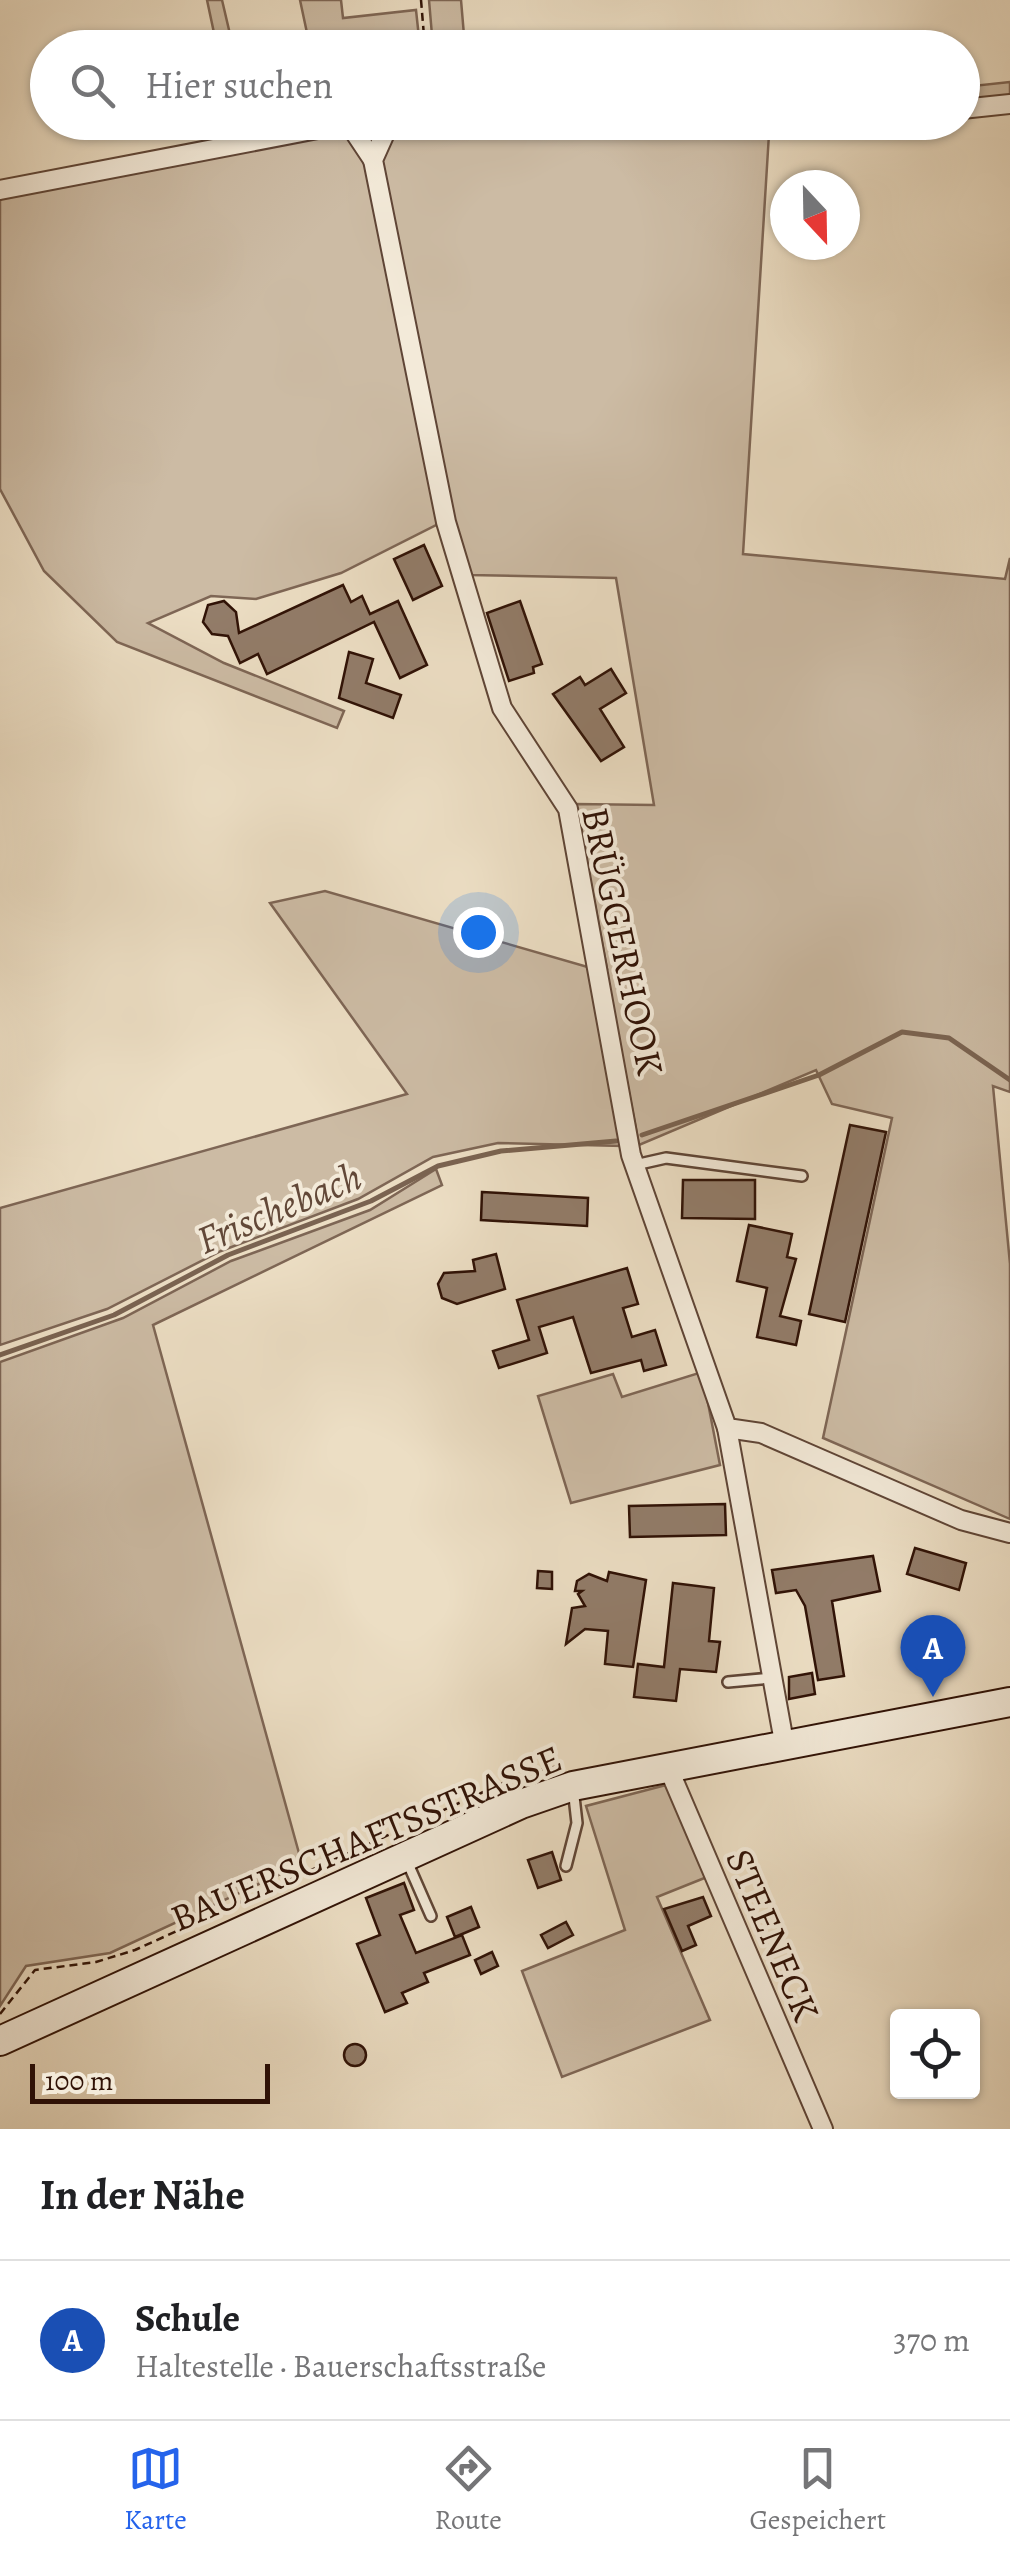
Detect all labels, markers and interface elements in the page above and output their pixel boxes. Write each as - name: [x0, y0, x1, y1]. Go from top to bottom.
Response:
- search box: [30, 30, 980, 140]
- icon: search: [65, 58, 120, 113]
- text: Hier suchen: [145, 59, 333, 111]
- north arrow: [770, 170, 860, 260]
- street label: BRÜGGERHOOK: [569, 802, 677, 1080]
- your location: [453, 907, 504, 958]
- water label: Frischebach: [188, 1149, 370, 1267]
- pin: A: [900, 1614, 966, 1697]
- street label: BAUERSCHAFTSSTRASSE: [163, 1732, 569, 1944]
- street label: STEENECK: [713, 1841, 833, 2029]
- map controls: [890, 2009, 980, 2099]
- button: locate: [890, 2009, 980, 2099]
- scale bar: [30, 2059, 270, 2104]
- text: 100 m: [45, 2062, 113, 2100]
- text: In der Nähe: [40, 2166, 245, 2223]
- text: Schule: [135, 2292, 240, 2344]
- text: A: [62, 2318, 83, 2362]
- text: 370 m: [893, 2318, 970, 2362]
- text: Haltestelle · Bauerschaftsstraße: [135, 2344, 546, 2388]
- tab: Karte: [124, 2441, 187, 2539]
- tab: Route: [435, 2441, 502, 2539]
- tab: Gespeichert: [750, 2441, 886, 2539]

